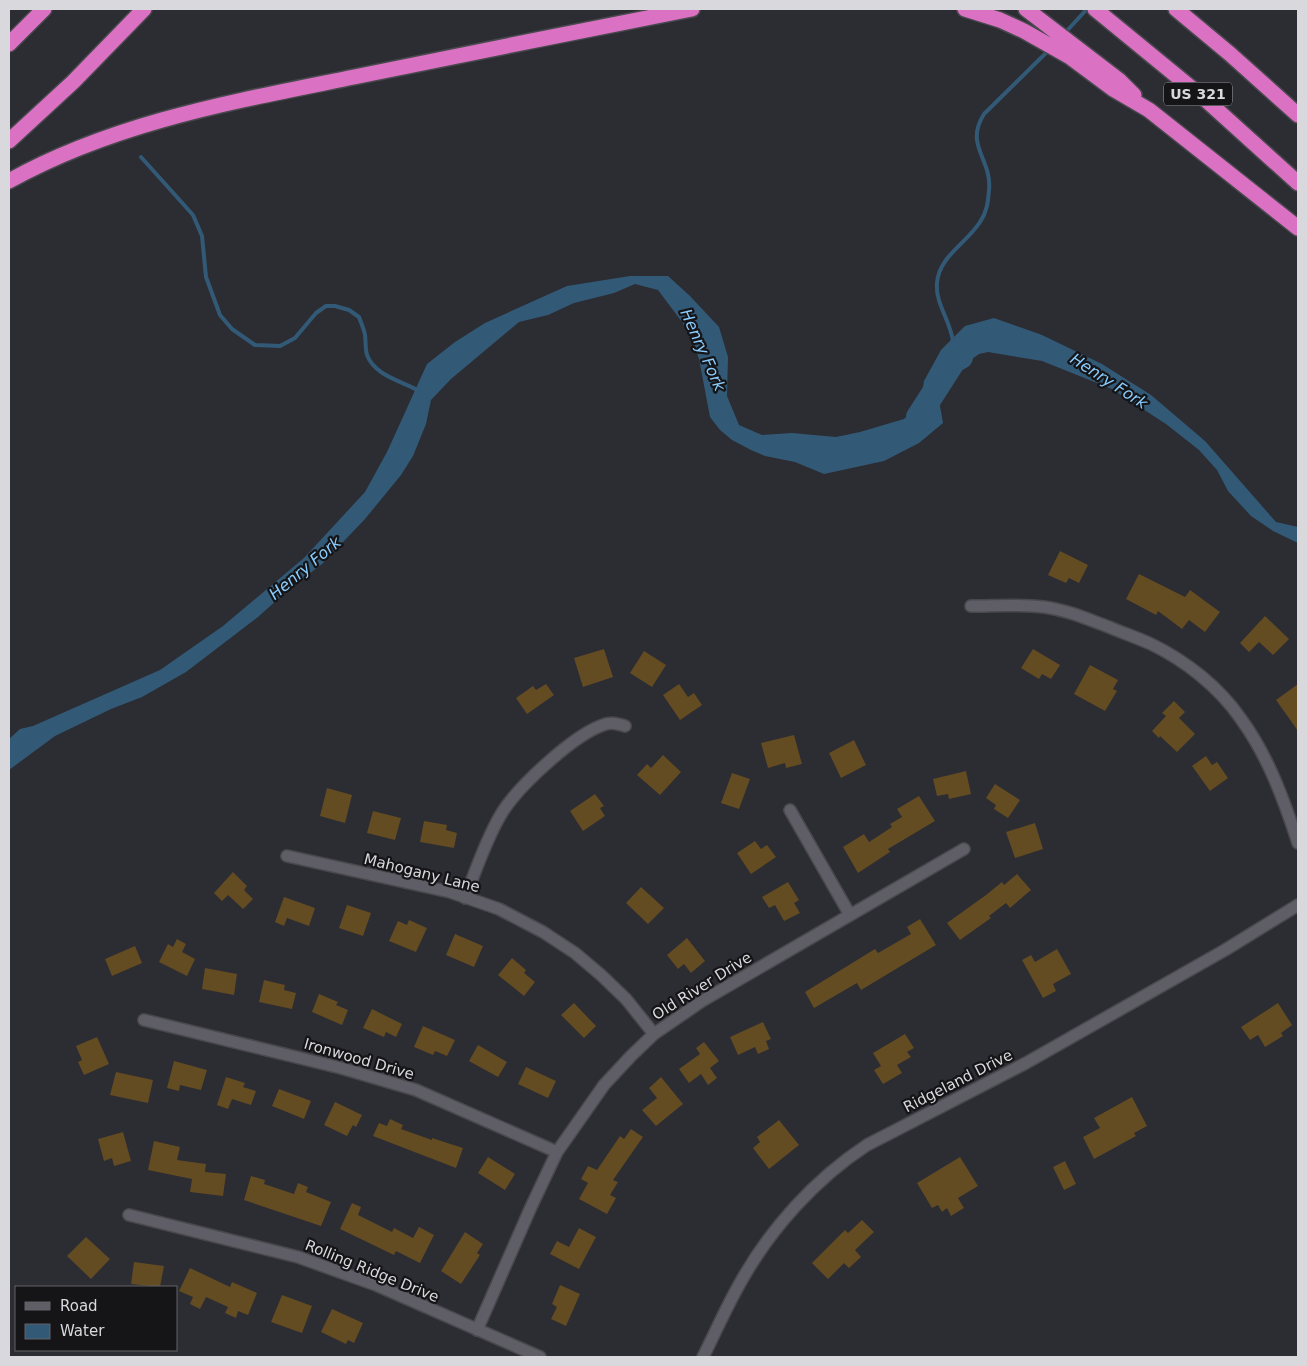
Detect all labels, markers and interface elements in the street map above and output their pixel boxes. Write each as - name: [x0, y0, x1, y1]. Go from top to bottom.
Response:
- road number: US 321: [1164, 82, 1232, 106]
- water label: Henry Fork: [676, 306, 730, 395]
- water label: Henry Fork: [1067, 349, 1152, 413]
- water label: Henry Fork: [265, 532, 345, 604]
- street label: Mahogany Lane: [362, 850, 482, 896]
- street label: Old River Drive: [649, 948, 755, 1024]
- street label: Ironwood Drive: [302, 1035, 416, 1083]
- street label: Ridgeland Drive: [900, 1046, 1016, 1116]
- street label: Rolling Ridge Drive: [302, 1236, 442, 1306]
- legend: [15, 1286, 178, 1351]
- text: Road: [60, 1297, 98, 1315]
- text: Water: [60, 1322, 105, 1340]

